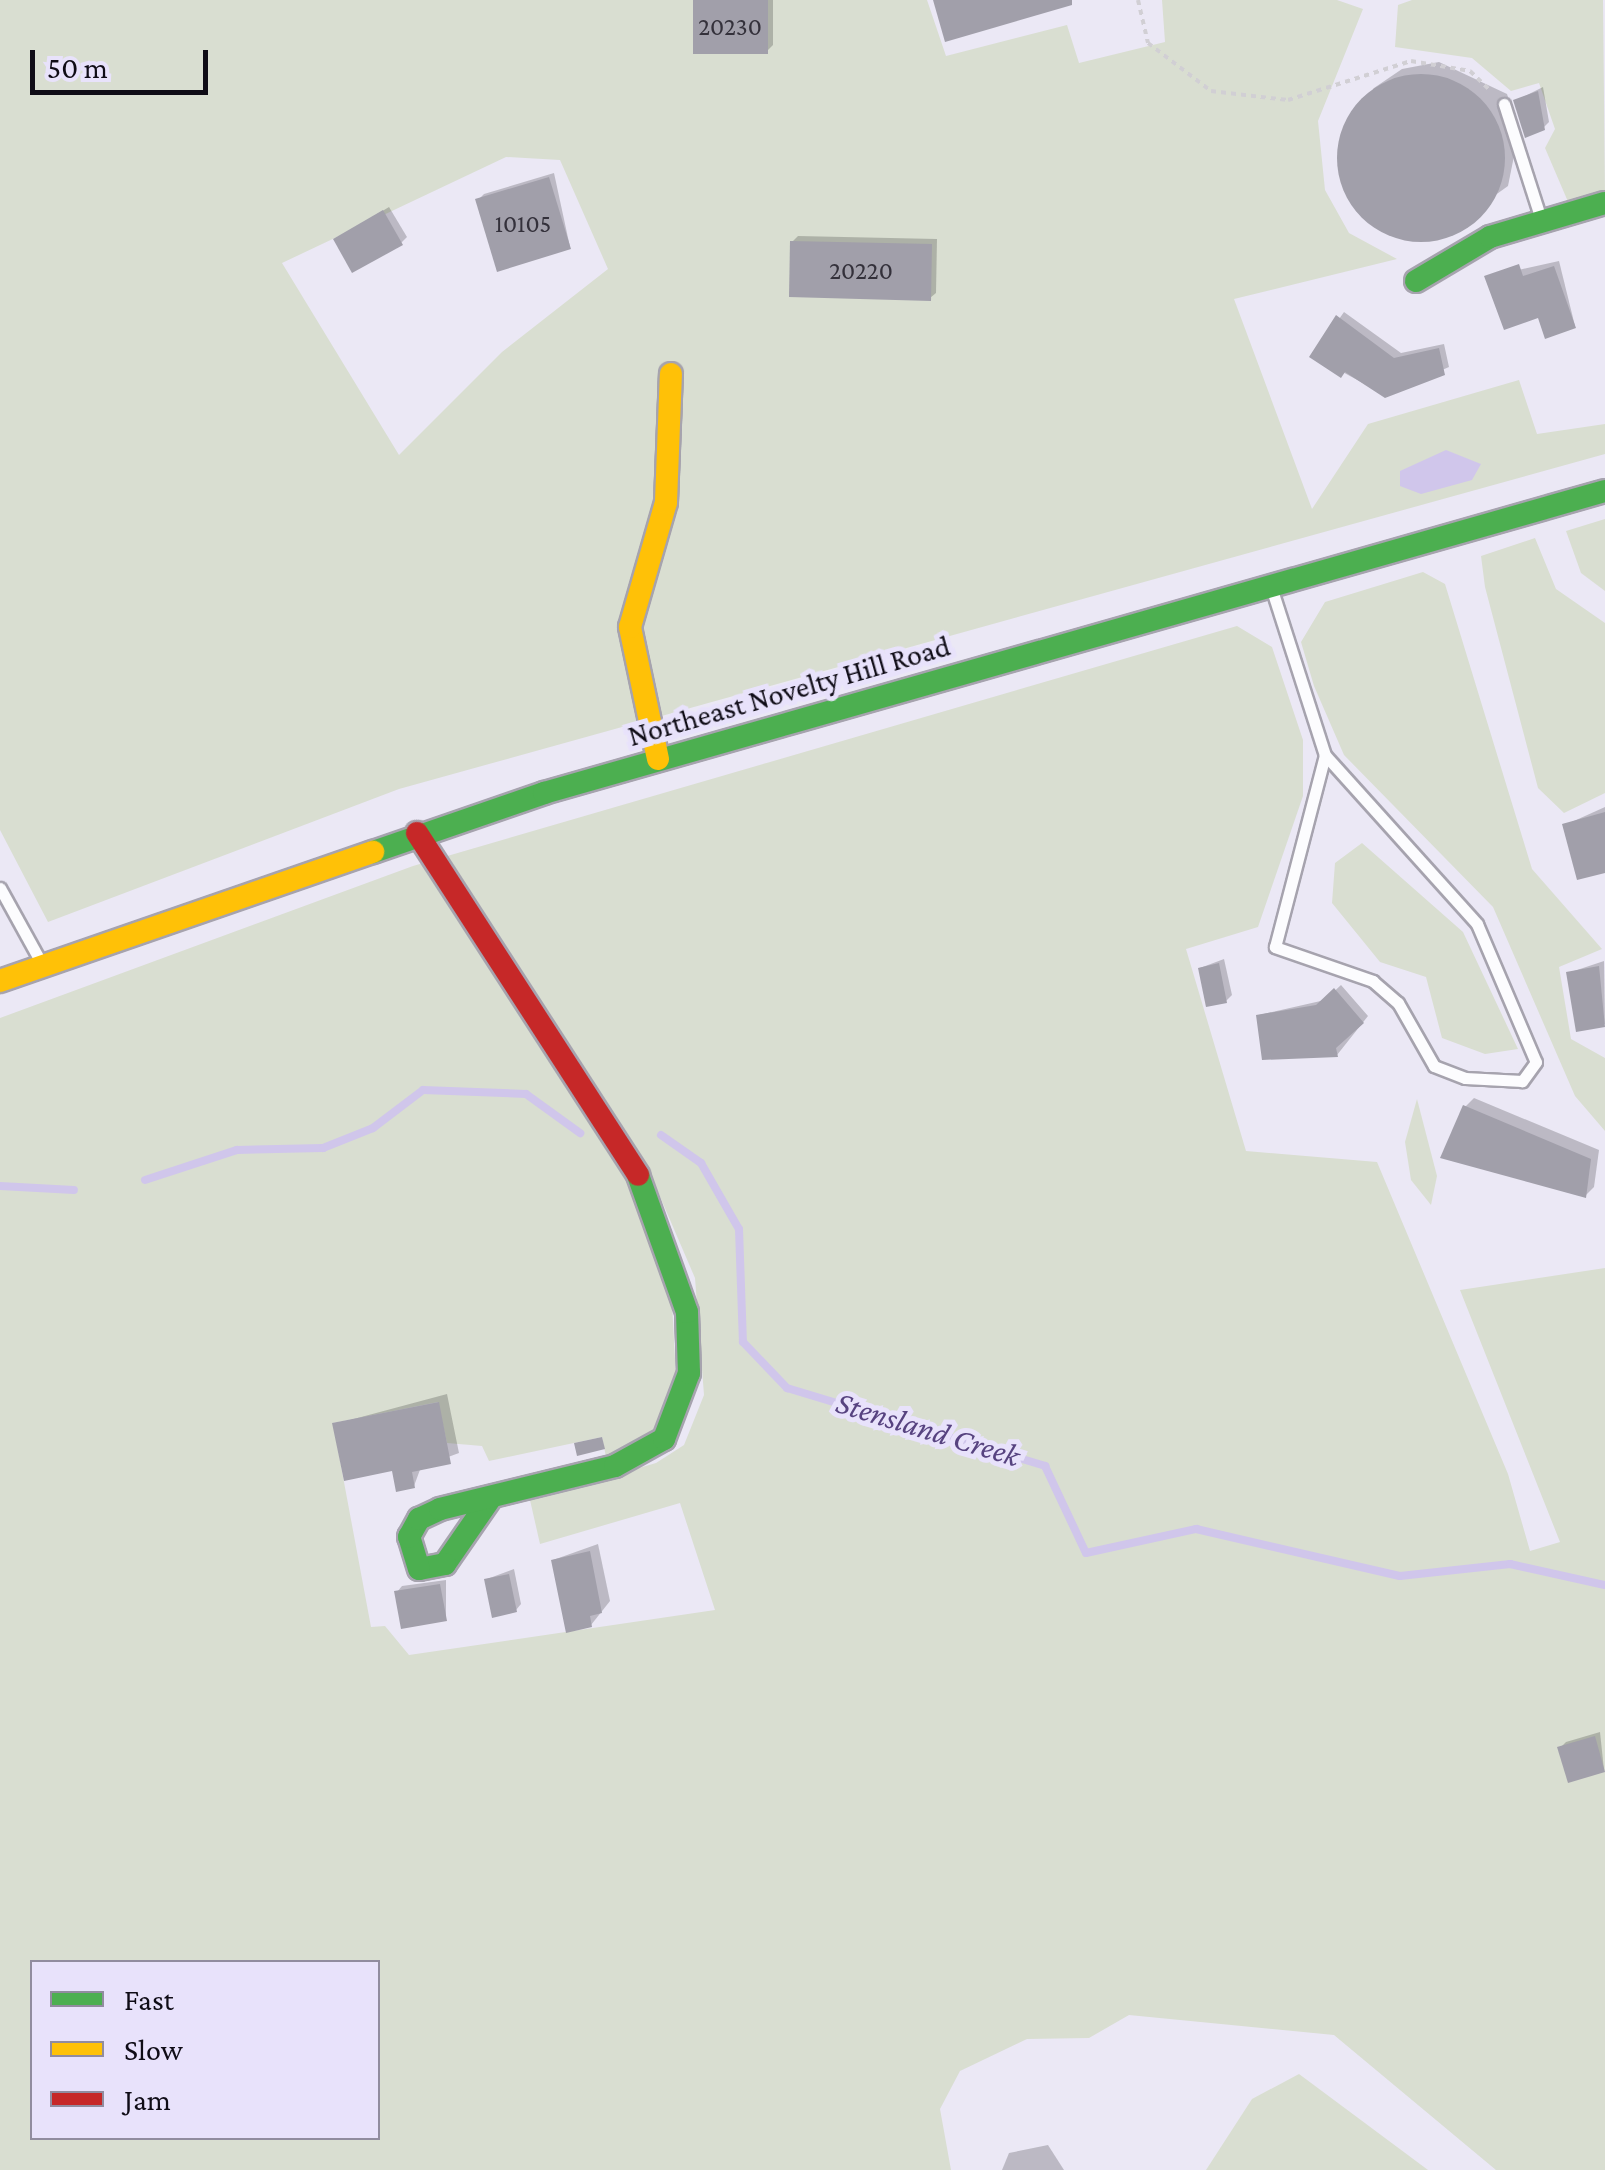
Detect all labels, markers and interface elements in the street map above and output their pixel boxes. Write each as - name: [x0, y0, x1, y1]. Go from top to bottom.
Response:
- house number: 20230: [698, 12, 762, 42]
- scale bar: [35, 30, 212, 92]
- text: 50 m: [47, 51, 108, 84]
- house number: 10105: [495, 209, 551, 239]
- house number: 20220: [829, 256, 893, 286]
- street label: Northeast Novelty Hill Road: [624, 628, 954, 754]
- water label: Stensland Creek: [831, 1383, 1025, 1475]
- legend: [30, 1960, 380, 2140]
- text: Fast: [124, 1983, 174, 2016]
- text: Slow: [124, 2033, 183, 2066]
- text: Jam: [124, 2083, 171, 2116]

